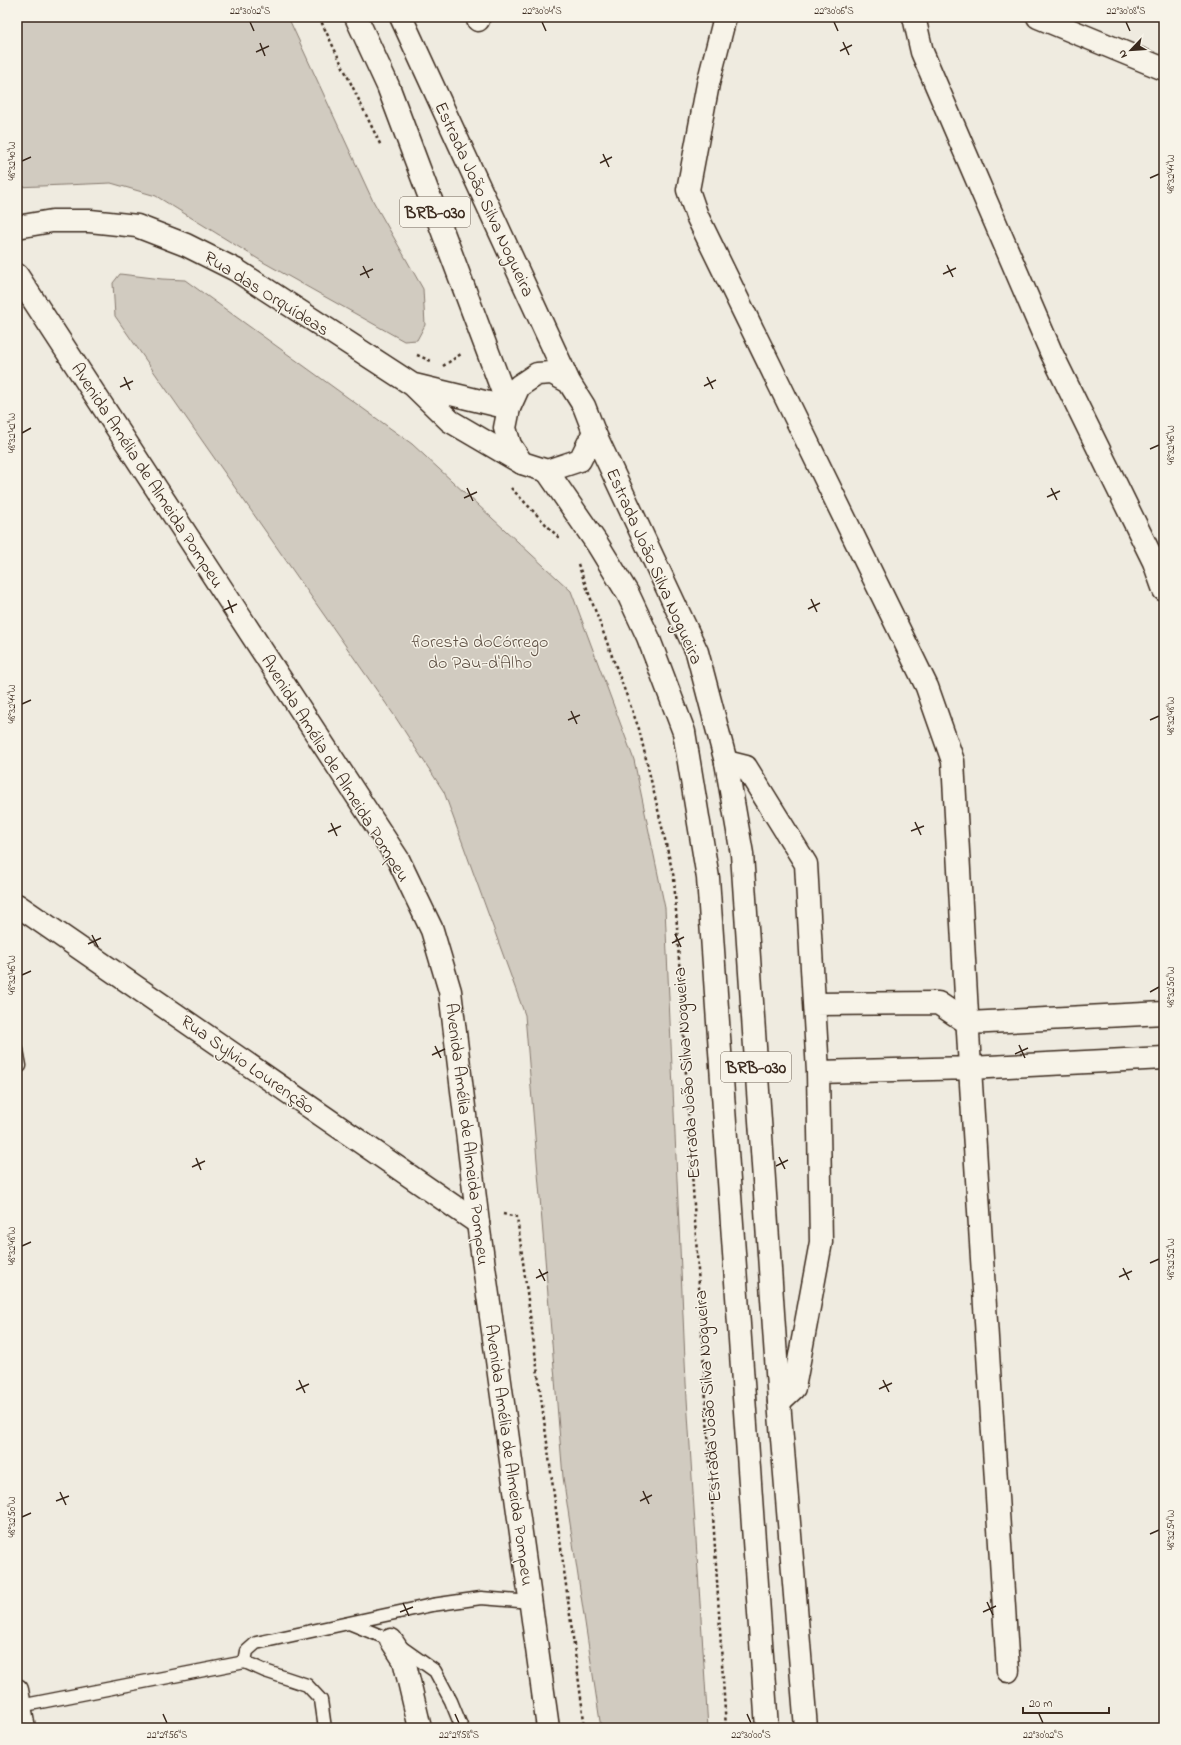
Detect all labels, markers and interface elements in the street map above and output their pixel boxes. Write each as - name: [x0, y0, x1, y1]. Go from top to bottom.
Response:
- text: 22°30'02"S: [230, 4, 271, 19]
- text: 22°30'04"S: [522, 4, 562, 19]
- text: 22°30'06"S: [814, 4, 854, 19]
- text: 22°30'08"S: [1107, 4, 1146, 19]
- north arrow: [1111, 30, 1151, 70]
- text: N: [1114, 47, 1132, 61]
- street label: Estrada João Silva Nogueira: [426, 98, 540, 302]
- text: 48°32'40"W: [5, 141, 20, 181]
- text: 48°32'44"W: [1164, 154, 1179, 194]
- road number: BRB-030: [400, 197, 470, 227]
- street label: Rua das Orquídeas: [198, 246, 334, 344]
- street label: Avenida Amélia de Almeida Pompeu: [64, 358, 229, 594]
- text: 48°32'42"W: [5, 413, 20, 453]
- text: 48°32'46"W: [1164, 425, 1179, 465]
- street label: Estrada João Silva Nogueira: [597, 465, 708, 669]
- park label: floresta doCórrego do Pau-d'Alho: [412, 630, 548, 677]
- street label: Avenida Amélia de Almeida Pompeu: [253, 650, 415, 888]
- text: 48°32'44"W: [5, 684, 20, 724]
- text: 48°32'48"W: [1164, 696, 1179, 735]
- text: 48°32'46"W: [5, 955, 20, 995]
- street label: Estrada João Silva Nogueira: [668, 966, 709, 1180]
- text: 48°32'50"W: [1164, 966, 1179, 1007]
- street label: Avenida Amélia de Almeida Pompeu: [437, 1002, 495, 1267]
- street label: Rua Sylvio Lourenção: [175, 1010, 319, 1122]
- road number: BRB-030: [721, 1052, 791, 1082]
- text: 48°32'48"W: [5, 1226, 20, 1265]
- text: 48°32'52"W: [1164, 1238, 1179, 1280]
- street label: Estrada João Silva Nogueira: [689, 1289, 730, 1503]
- street label: Avenida Amélia de Almeida Pompeu: [477, 1323, 539, 1588]
- text: 48°32'50"W: [5, 1496, 20, 1537]
- text: 48°32'54"W: [1164, 1509, 1179, 1550]
- scale bar: [1023, 1689, 1109, 1715]
- text: 20 m: [1029, 1695, 1052, 1713]
- text: 22°29'56"S: [147, 1728, 188, 1743]
- text: 22°29'58"S: [439, 1728, 480, 1743]
- text: 22°30'00"S: [731, 1728, 771, 1743]
- text: 22°30'02"S: [1023, 1728, 1064, 1743]

